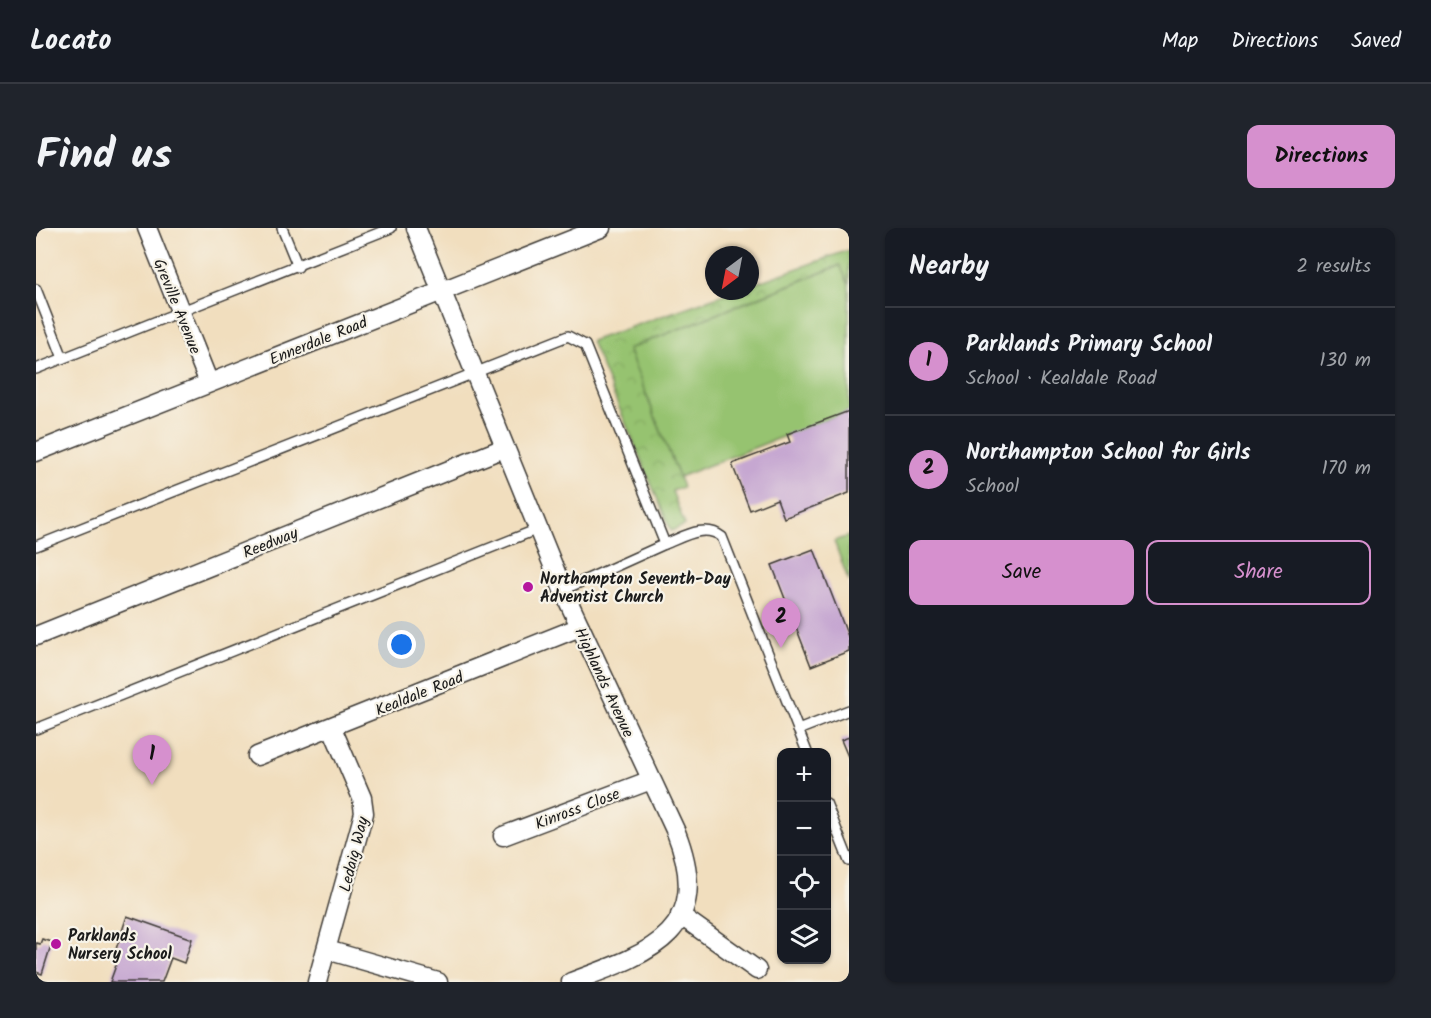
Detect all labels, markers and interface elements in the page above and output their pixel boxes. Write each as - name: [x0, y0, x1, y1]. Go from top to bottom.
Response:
- text: Locato: [30, 19, 111, 64]
- text: Map: [1162, 25, 1198, 58]
- text: Directions: [1231, 25, 1318, 58]
- text: Saved: [1351, 25, 1401, 58]
- text: Find us: [36, 123, 172, 190]
- button: Directions: [1247, 125, 1395, 188]
- north arrow: [705, 246, 759, 300]
- text: Nearby: [909, 246, 989, 288]
- text: 2 results: [1296, 251, 1371, 283]
- street label: Greville Avenue: [146, 255, 207, 358]
- street label: Ennerdale Road: [266, 310, 372, 372]
- text: Parklands Primary School: [966, 328, 1212, 363]
- text: 1: [925, 345, 932, 377]
- text: 130 m: [1319, 345, 1371, 377]
- text: School · Kealdale Road: [966, 363, 1157, 395]
- text: Northampton School for Girls: [966, 436, 1251, 471]
- text: 2: [923, 453, 934, 485]
- text: 170 m: [1322, 453, 1371, 485]
- text: School: [966, 471, 1019, 503]
- street label: Reedway: [239, 521, 302, 566]
- button: Save: [909, 540, 1134, 605]
- button: Share: [1146, 540, 1371, 605]
- place label: Northampton Seventh-Day Adventist Church: [540, 567, 731, 610]
- marker: Northampton Seventh-Day Adventist Church: [521, 580, 535, 594]
- pin: 2: [762, 598, 800, 648]
- street label: Highlands Avenue: [567, 623, 640, 742]
- your location: [387, 630, 416, 659]
- street label: Kealdale Road: [372, 665, 468, 723]
- pin: 1: [132, 736, 172, 785]
- map controls: [777, 748, 831, 964]
- button: +: [777, 748, 831, 802]
- street label: Kinross Close: [531, 782, 624, 837]
- button: −: [777, 802, 831, 856]
- street label: Ledaig Way: [333, 814, 376, 895]
- button: locate: [777, 856, 831, 910]
- button: layers: [777, 910, 831, 964]
- place label: Parklands Nursery School: [68, 924, 172, 967]
- marker: Parklands Nursery School: [49, 937, 63, 951]

